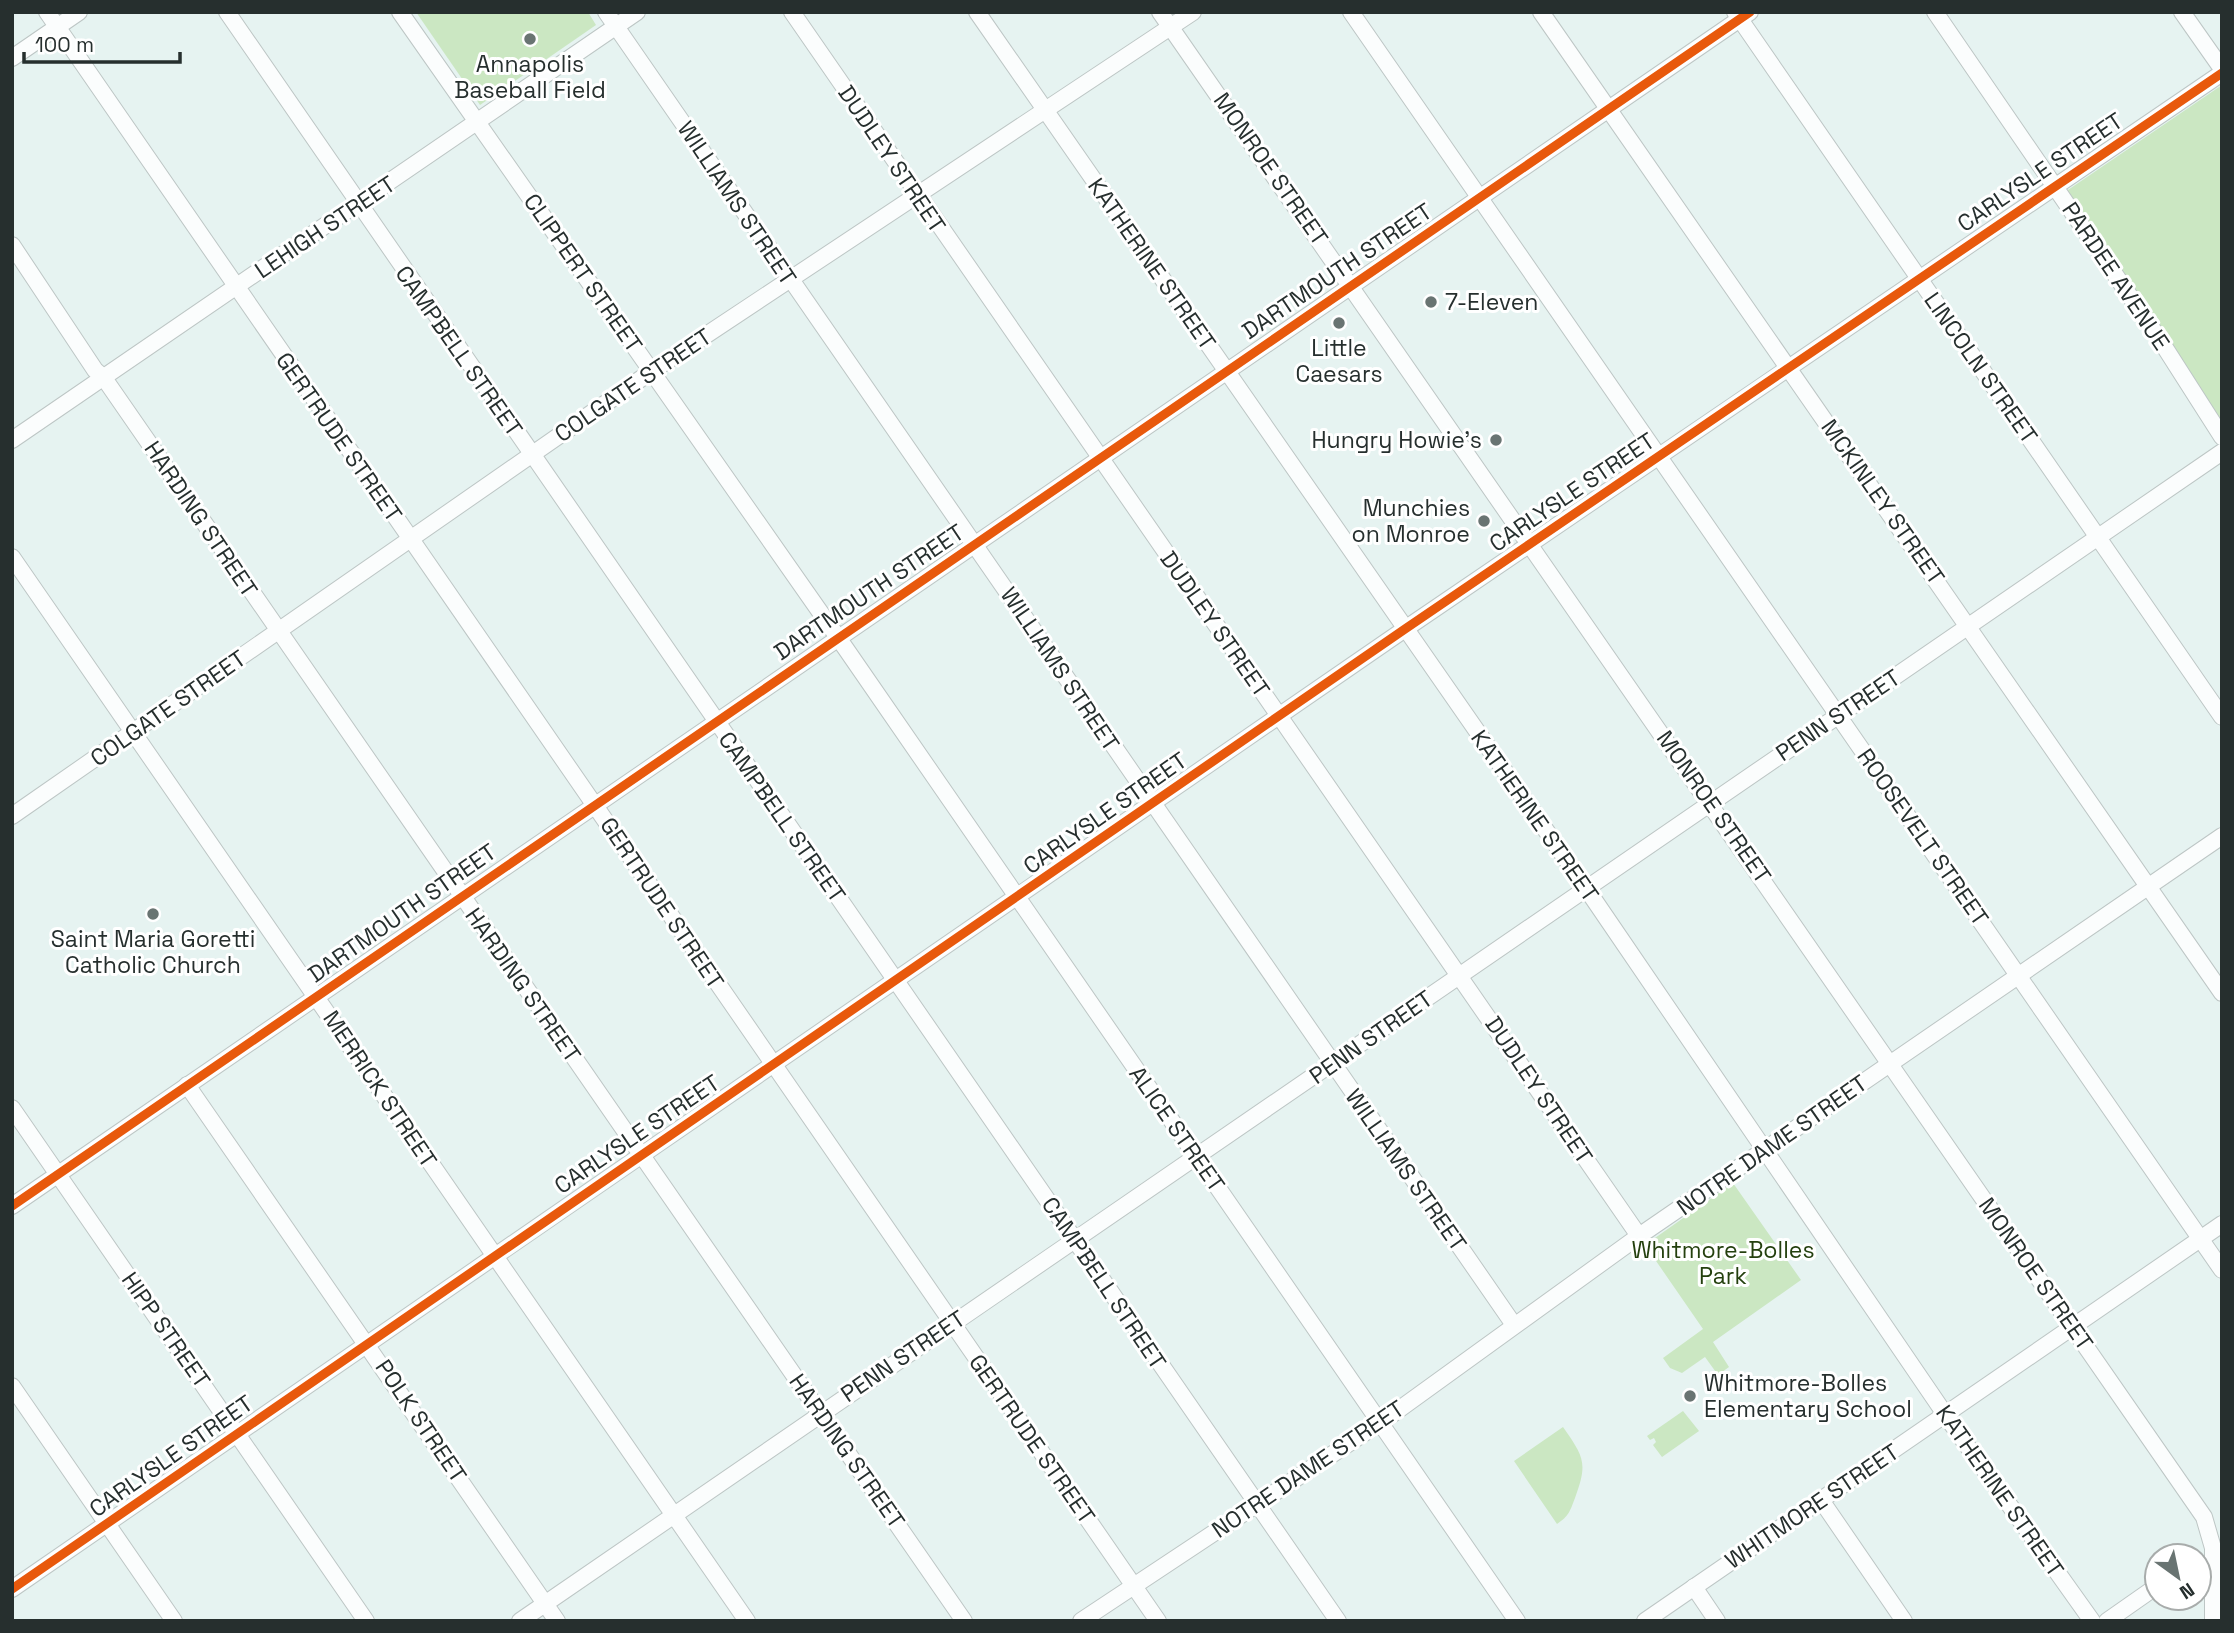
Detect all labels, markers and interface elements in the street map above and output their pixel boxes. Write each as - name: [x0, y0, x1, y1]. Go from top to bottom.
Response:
- scale bar: [24, 21, 180, 65]
- text: 100 m: [35, 31, 94, 58]
- marker: Annapolis Baseball Field: [522, 31, 538, 47]
- place label: Annapolis Baseball Field: [454, 49, 606, 105]
- street label: DUDLEY STREET: [832, 79, 952, 239]
- street label: MONROE STREET: [1207, 87, 1335, 251]
- street label: CARLYSLE STREET: [1951, 106, 2129, 238]
- street label: WILLIAMS STREET: [671, 115, 803, 291]
- street label: LEHIGH STREET: [249, 169, 401, 285]
- street label: KATHERINE STREET: [1081, 172, 1223, 356]
- street label: CLIPPERT STREET: [517, 188, 649, 358]
- street label: DARTMOUTH STREET: [1236, 196, 1438, 346]
- street label: PARDEE AVENUE: [2055, 196, 2177, 356]
- street label: CAMPBELL STREET: [389, 260, 529, 442]
- street label: LINCOLN STREET: [1918, 286, 2044, 450]
- place label: 7-Eleven: [1445, 287, 1538, 317]
- marker: 7-Eleven: [1423, 294, 1439, 310]
- marker: Little Caesars: [1331, 315, 1347, 331]
- street label: COLGATE STREET: [549, 321, 717, 449]
- place label: Little Caesars: [1295, 333, 1383, 389]
- street label: GERTRUDE STREET: [269, 346, 409, 528]
- street label: MCKINLEY STREET: [1815, 413, 1951, 591]
- place label: Hungry Howie's: [1311, 425, 1482, 455]
- street label: CARLYSLE STREET: [1483, 426, 1661, 558]
- marker: Hungry Howie's: [1488, 432, 1504, 448]
- street label: HARDING STREET: [138, 435, 264, 603]
- place label: Munchies on Monroe: [1351, 493, 1470, 549]
- marker: Munchies on Monroe: [1476, 513, 1492, 529]
- street label: DARTMOUTH STREET: [768, 517, 970, 667]
- street label: DUDLEY STREET: [1153, 545, 1277, 703]
- street label: WILLIAMS STREET: [994, 581, 1126, 757]
- street label: COLGATE STREET: [84, 643, 252, 773]
- street label: PENN STREET: [1770, 662, 1906, 768]
- street label: KATHERINE STREET: [1464, 724, 1606, 908]
- street label: MONROE STREET: [1650, 725, 1778, 889]
- street label: CAMPBELL STREET: [712, 726, 852, 908]
- street label: ROOSEVELT STREET: [1851, 742, 1995, 932]
- street label: CARLYSLE STREET: [1017, 745, 1193, 881]
- street label: GERTRUDE STREET: [593, 811, 731, 995]
- street label: DARTMOUTH STREET: [302, 837, 502, 989]
- street label: HARDING STREET: [458, 902, 588, 1068]
- marker: Saint Maria Goretti Catholic Church: [145, 906, 161, 922]
- place label: Saint Maria Goretti Catholic Church: [51, 924, 255, 980]
- street label: PENN STREET: [1303, 983, 1439, 1091]
- street label: MERRICK STREET: [316, 1005, 444, 1173]
- street label: DUDLEY STREET: [1479, 1010, 1599, 1170]
- street label: ALICE STREET: [1123, 1060, 1231, 1198]
- street label: CARLYSLE STREET: [548, 1068, 726, 1200]
- street label: NOTRE DAME STREET: [1671, 1068, 1873, 1222]
- street label: WILLIAMS STREET: [1339, 1083, 1473, 1257]
- street label: CAMPBELL STREET: [1035, 1191, 1173, 1375]
- street label: MONROE STREET: [1972, 1192, 2100, 1356]
- park label: Whitmore-Bolles Park: [1631, 1235, 1815, 1291]
- street label: HIPP STREET: [115, 1266, 217, 1394]
- street label: PENN STREET: [835, 1303, 971, 1409]
- street label: GERTRUDE STREET: [962, 1348, 1102, 1530]
- street label: POLK STREET: [369, 1354, 473, 1488]
- street label: HARDING STREET: [782, 1368, 912, 1534]
- place label: Whitmore-Bolles Elementary School: [1704, 1368, 1912, 1424]
- street label: CARLYSLE STREET: [83, 1388, 259, 1524]
- marker: Whitmore-Bolles Elementary School: [1682, 1388, 1698, 1404]
- street label: NOTRE DAME STREET: [1206, 1393, 1410, 1545]
- street label: KATHERINE STREET: [1929, 1399, 2071, 1583]
- street label: WHITMORE STREET: [1719, 1437, 1905, 1575]
- north arrow: [2143, 1542, 2213, 1612]
- text: N: [2175, 1577, 2199, 1605]

